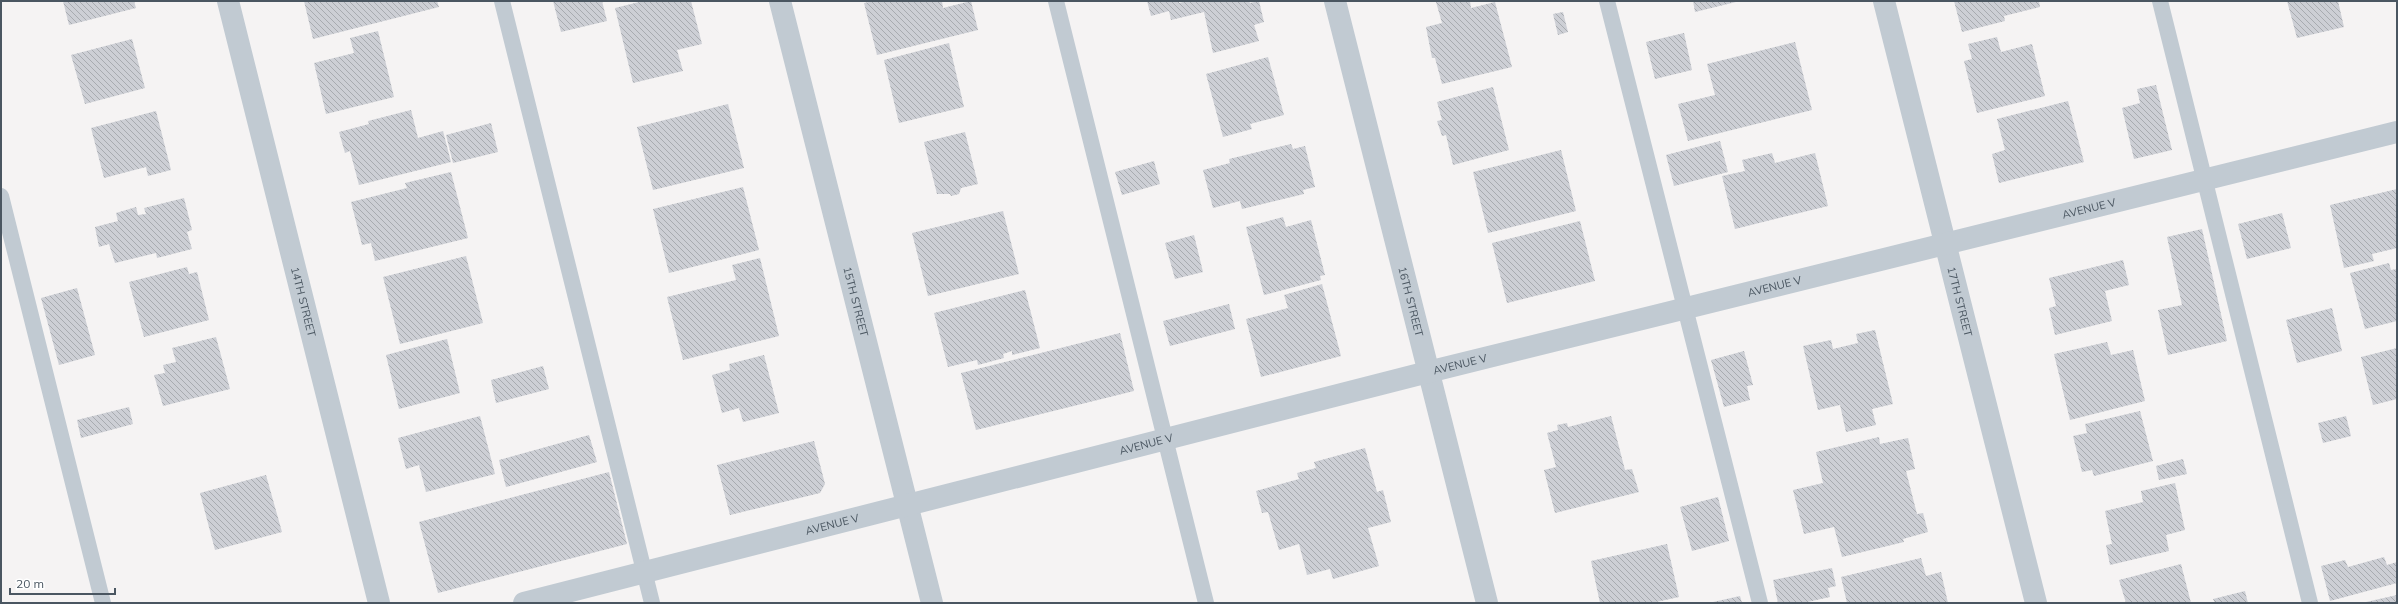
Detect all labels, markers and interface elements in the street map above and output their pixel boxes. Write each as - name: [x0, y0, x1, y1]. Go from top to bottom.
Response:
- street label: AVENUE V: [2061, 195, 2118, 222]
- street label: 14TH STREET: [288, 265, 319, 338]
- street label: 15TH STREET: [840, 265, 872, 338]
- street label: 16TH STREET: [1395, 265, 1427, 338]
- street label: 17TH STREET: [1944, 265, 1976, 338]
- street label: AVENUE V: [1746, 273, 1803, 300]
- street label: AVENUE V: [1432, 351, 1489, 377]
- street label: AVENUE V: [1118, 430, 1175, 458]
- street label: AVENUE V: [804, 511, 861, 538]
- scale bar: [10, 570, 115, 596]
- text: 20 m: [16, 576, 44, 591]

